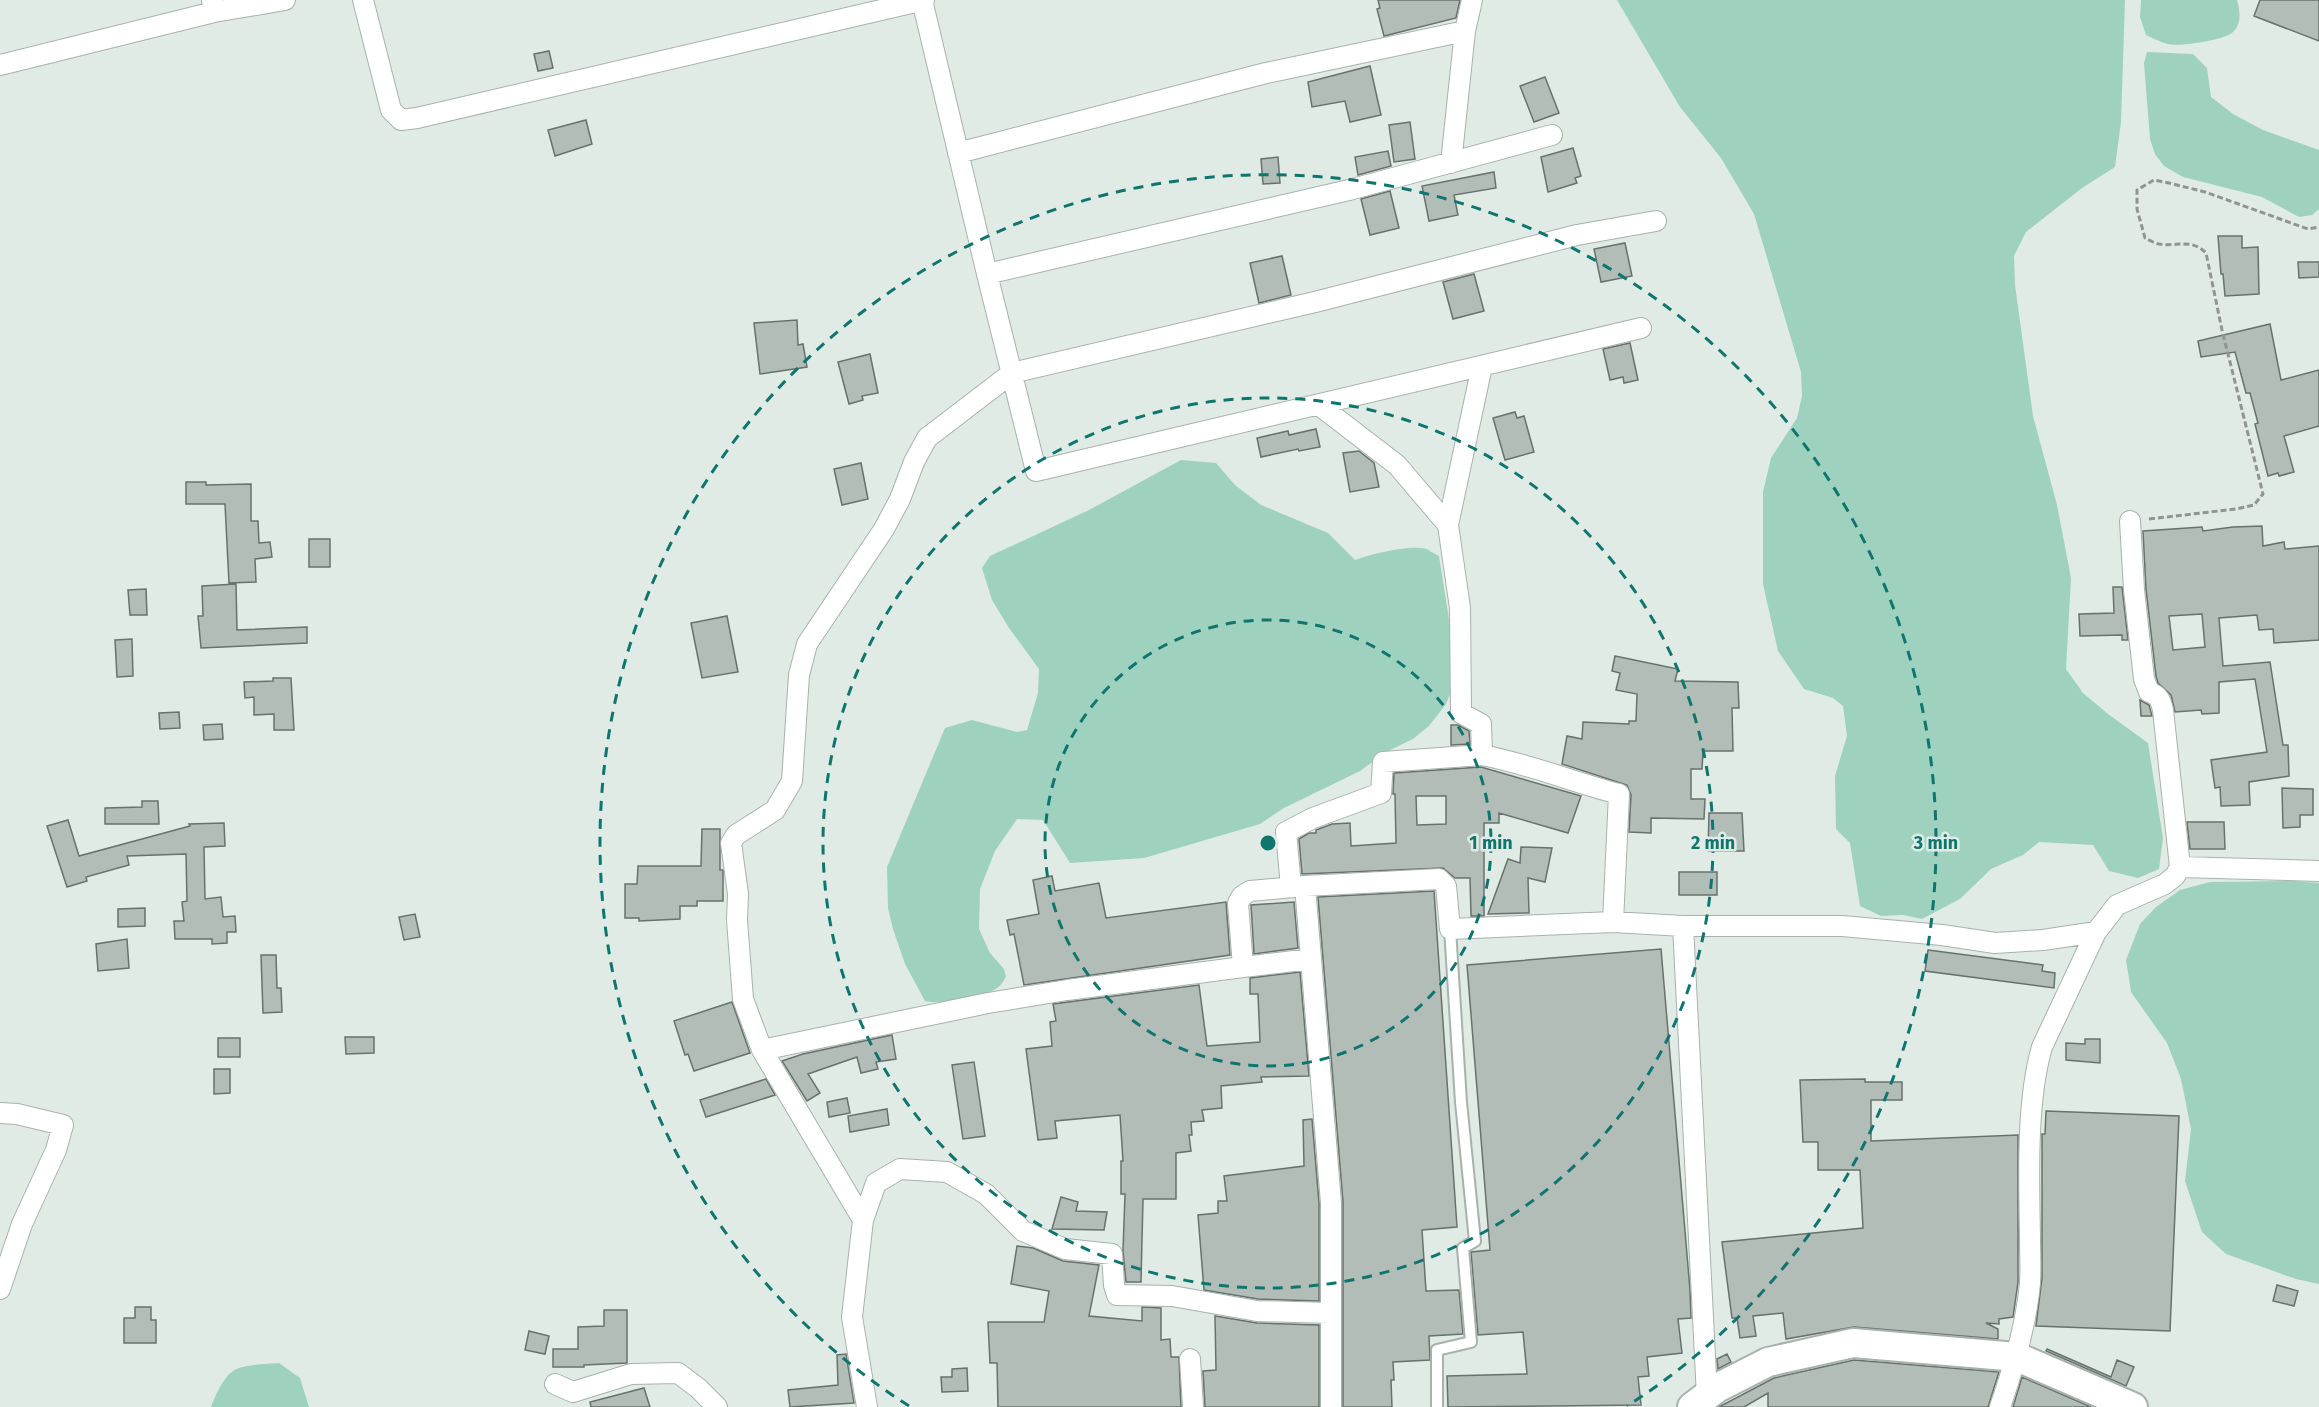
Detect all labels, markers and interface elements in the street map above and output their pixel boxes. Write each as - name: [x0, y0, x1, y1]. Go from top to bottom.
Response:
- text: 1 min: [1469, 832, 1513, 854]
- text: 2 min: [1691, 832, 1735, 854]
- text: 3 min: [1913, 832, 1958, 854]
- centre of rings: [1258, 833, 1278, 853]

